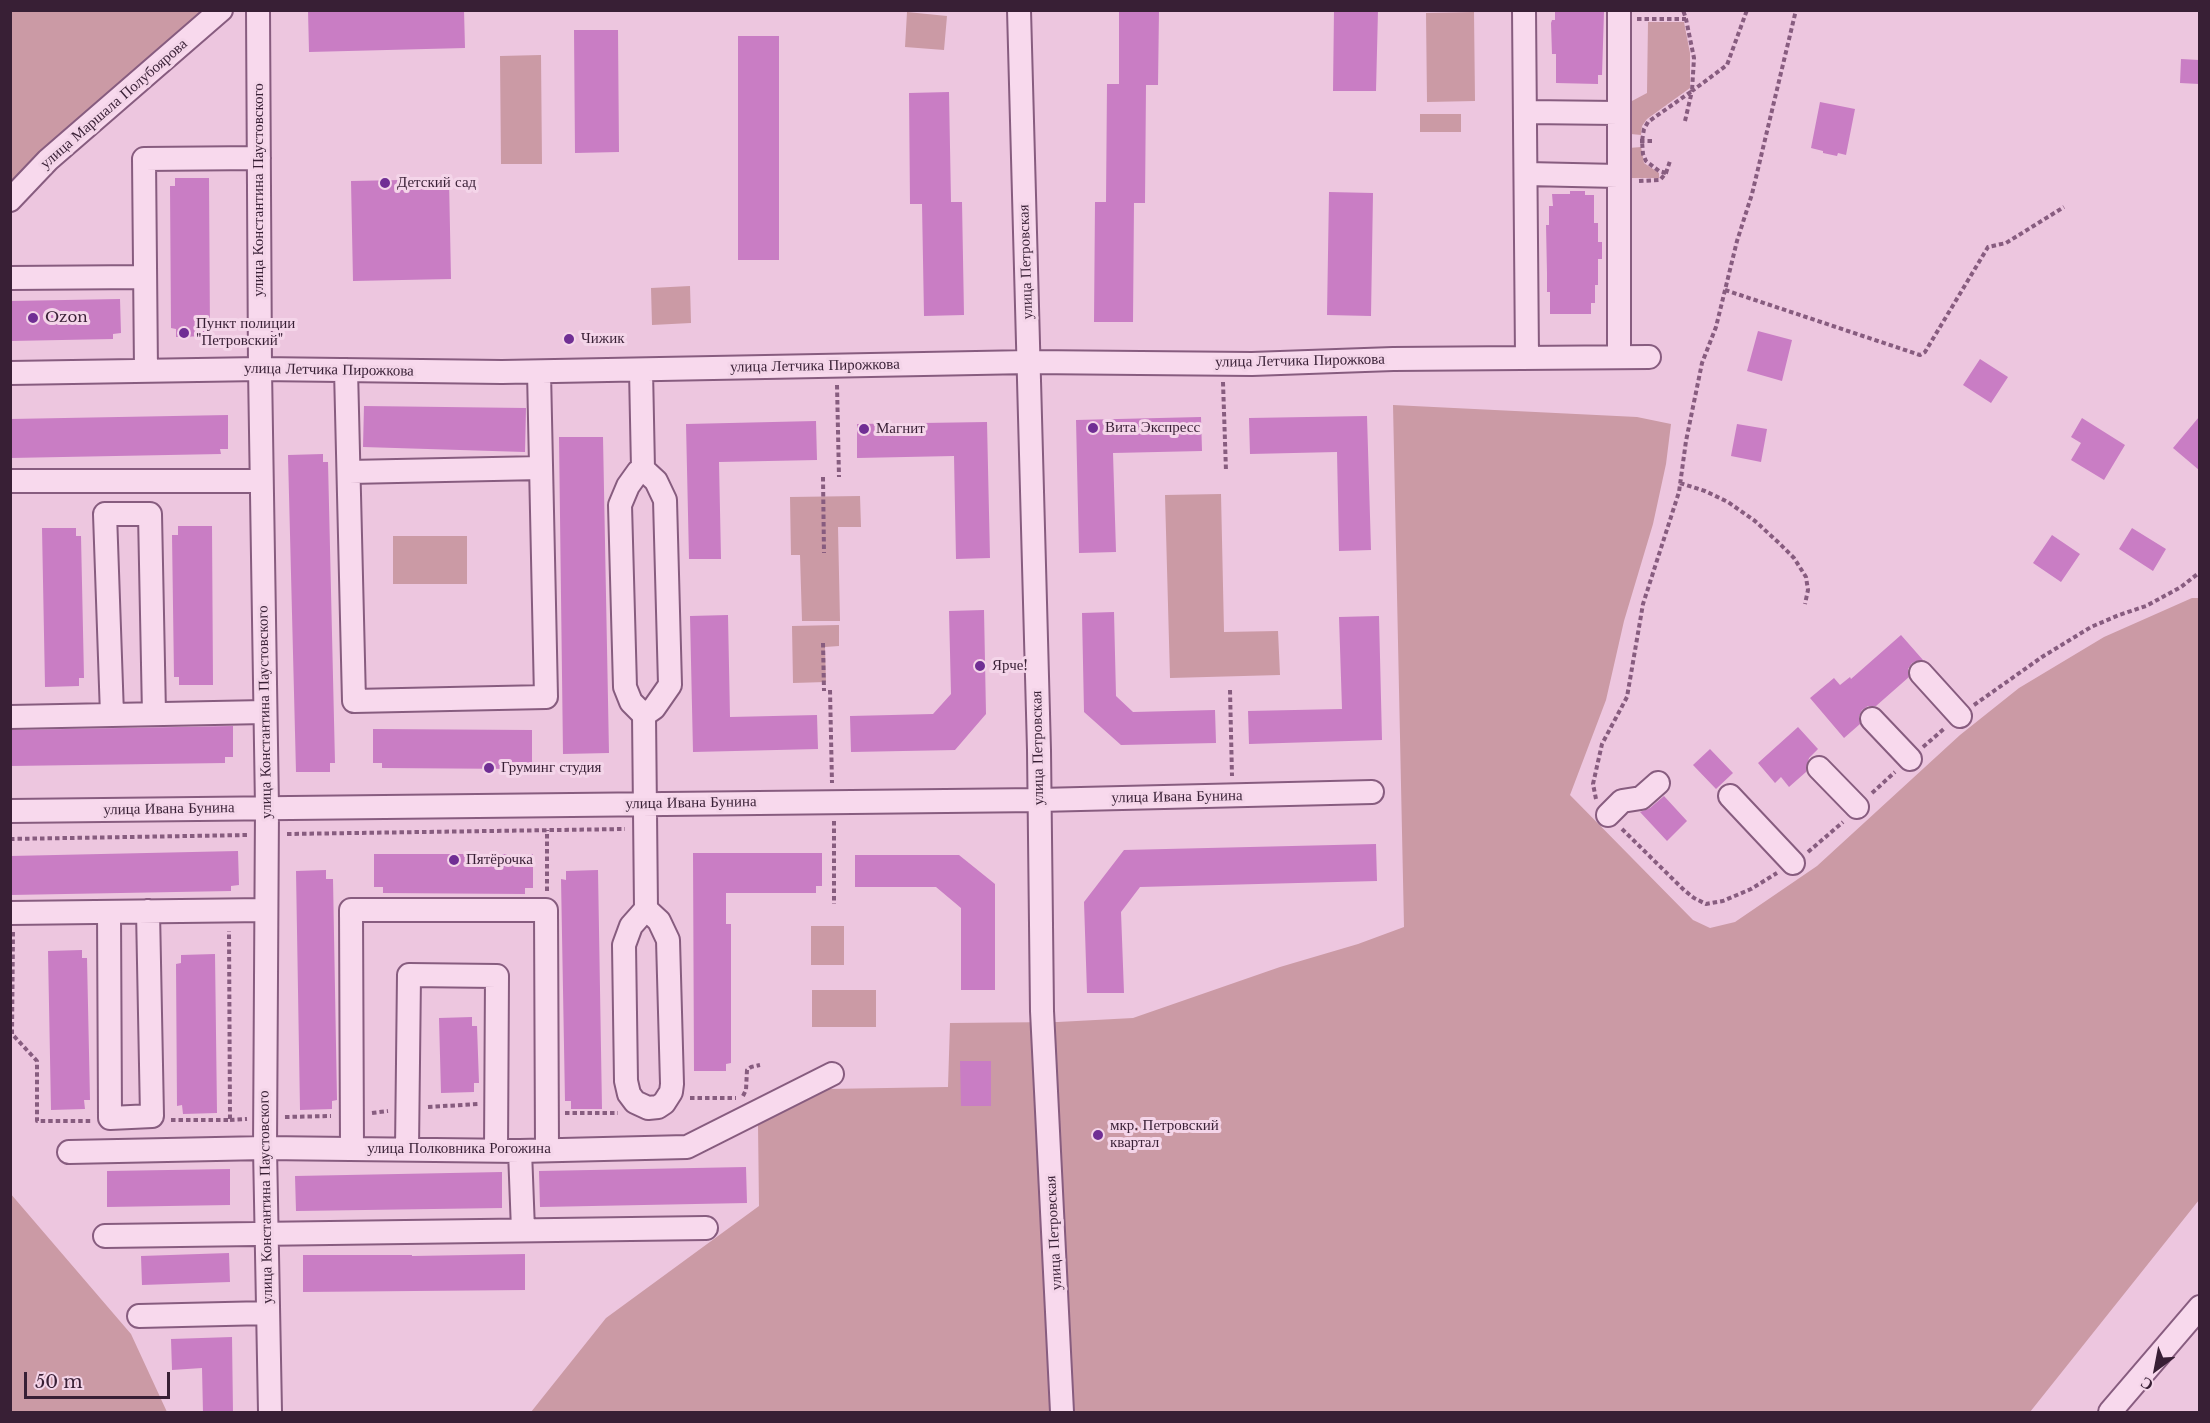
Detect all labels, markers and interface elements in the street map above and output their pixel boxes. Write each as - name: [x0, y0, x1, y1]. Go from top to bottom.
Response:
- street label: улица Маршала Полубоярова: [37, 35, 191, 173]
- street label: улица Константина Паустовского: [250, 83, 268, 297]
- place label: Детский сад: [397, 174, 476, 192]
- marker: Детский сад: [378, 176, 392, 190]
- street label: улица Петровская: [1015, 204, 1037, 320]
- place label: Ozon: [45, 309, 88, 327]
- marker: Ozon: [26, 311, 40, 325]
- place label: Пункт полиции "Петровский": [196, 315, 295, 350]
- marker: Пункт полиции "Петровский": [177, 326, 191, 340]
- place label: Чижик: [581, 330, 624, 348]
- marker: Чижик: [562, 332, 576, 346]
- street label: улица Летчика Пирожкова: [1215, 351, 1385, 371]
- street label: улица Летчика Пирожкова: [730, 356, 900, 376]
- street label: улица Летчика Пирожкова: [244, 360, 414, 380]
- place label: Вита Экспресс: [1105, 419, 1200, 437]
- place label: Магнит: [876, 420, 925, 438]
- marker: Вита Экспресс: [1086, 421, 1100, 435]
- marker: Магнит: [857, 422, 871, 436]
- street label: улица Константина Паустовского: [254, 605, 276, 819]
- place label: Ярче!: [992, 657, 1028, 675]
- marker: Ярче!: [973, 659, 987, 673]
- street label: улица Петровская: [1028, 690, 1048, 806]
- place label: Груминг студия: [501, 759, 601, 777]
- marker: Груминг студия: [482, 761, 496, 775]
- street label: улица Ивана Бунина: [1111, 787, 1243, 807]
- street label: улица Ивана Бунина: [625, 793, 757, 813]
- street label: улица Ивана Бунина: [103, 799, 235, 819]
- place label: Пятёрочка: [466, 851, 533, 869]
- marker: Пятёрочка: [447, 853, 461, 867]
- street label: улица Константина Паустовского: [255, 1090, 277, 1304]
- place label: мкр. Петровский квартал: [1110, 1117, 1219, 1152]
- marker: мкр. Петровский квартал: [1091, 1128, 1105, 1142]
- street label: улица Полковника Рогожина: [367, 1140, 551, 1158]
- street label: улица Петровская: [1042, 1175, 1066, 1291]
- north arrow: [2126, 1339, 2186, 1399]
- scale bar: [27, 1360, 172, 1398]
- text: 50 m: [35, 1371, 83, 1393]
- text: С: [2136, 1373, 2157, 1396]

